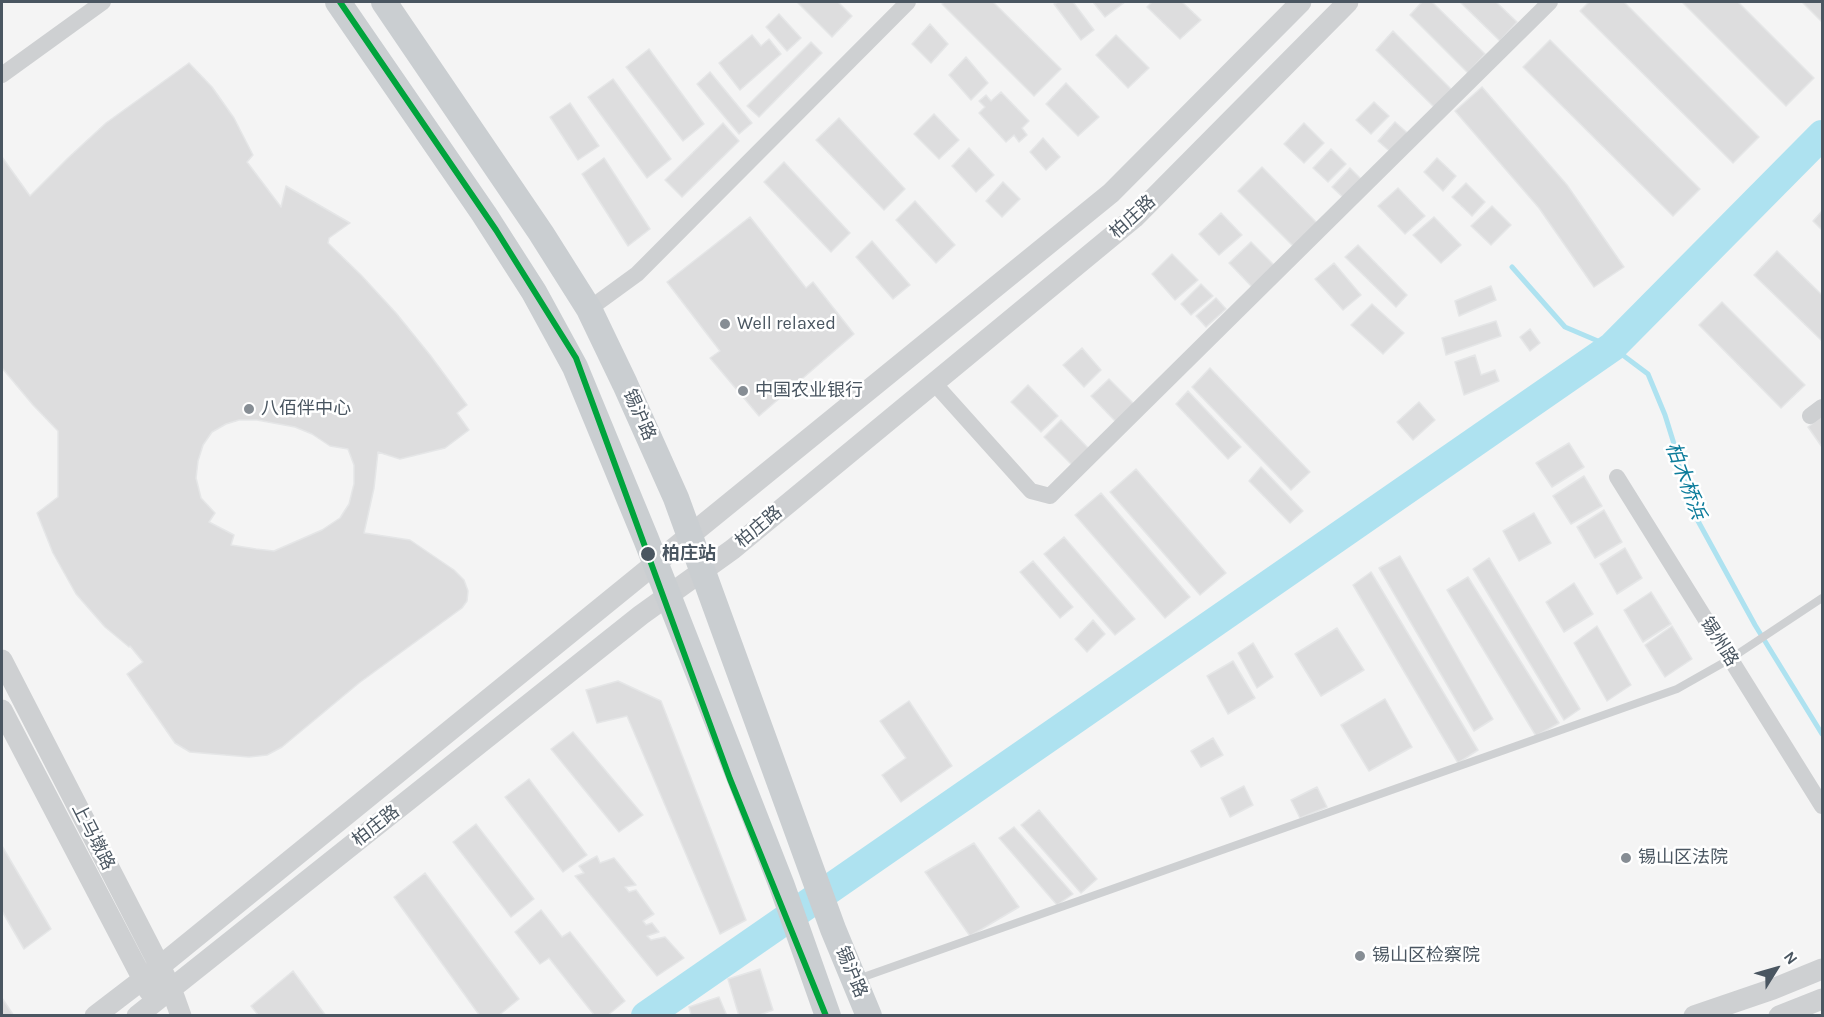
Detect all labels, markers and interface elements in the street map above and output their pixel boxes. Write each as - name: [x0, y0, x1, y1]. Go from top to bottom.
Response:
- street label: 柏庄路: [1106, 191, 1160, 243]
- place label: Well relaxed: [737, 313, 836, 335]
- marker: Well relaxed: [718, 317, 732, 331]
- place label: 中国农业银行: [755, 380, 863, 402]
- marker: 中国农业银行: [736, 384, 750, 398]
- street label: 锡沪路: [618, 386, 660, 444]
- place label: 八佰伴中心: [261, 398, 351, 420]
- marker: 八佰伴中心: [242, 402, 256, 416]
- water label: 柏木桥浜: [1660, 439, 1710, 523]
- street label: 柏庄路: [731, 501, 787, 553]
- place label: 柏庄站: [662, 543, 716, 565]
- marker: 柏庄站: [639, 545, 657, 563]
- street label: 锡州路: [1696, 613, 1742, 671]
- street label: 上马墩路: [67, 800, 119, 874]
- street label: 柏庄路: [348, 801, 404, 851]
- place label: 锡山区法院: [1638, 847, 1728, 869]
- marker: 锡山区法院: [1619, 851, 1633, 865]
- north arrow: [1746, 939, 1806, 999]
- street label: 锡沪路: [831, 943, 871, 1001]
- place label: 锡山区检察院: [1372, 945, 1480, 967]
- text: N: [1780, 948, 1802, 968]
- marker: 锡山区检察院: [1353, 949, 1367, 963]

